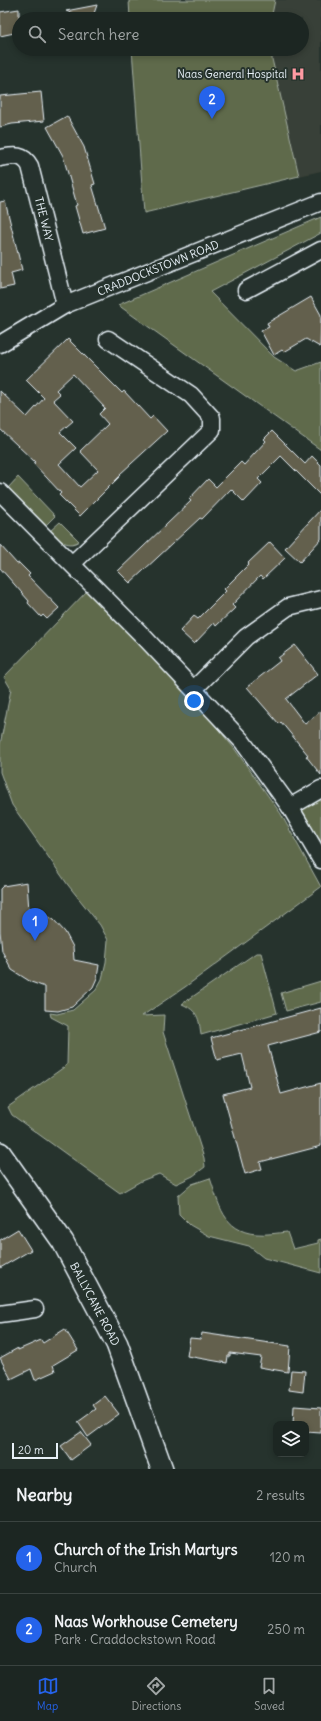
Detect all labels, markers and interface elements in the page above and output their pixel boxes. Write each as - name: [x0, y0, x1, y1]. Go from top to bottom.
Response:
- search box: [12, 12, 309, 56]
- icon: search: [26, 23, 48, 45]
- text: Search here: [58, 25, 139, 44]
- hospital icon: Naas General Hospital: [290, 66, 306, 82]
- place label: Naas General Hospital: [177, 67, 287, 81]
- pin: 2: [199, 86, 225, 119]
- street label: THE WAY: [32, 195, 56, 243]
- street label: CRADDOCKSTOWN ROAD: [95, 237, 221, 299]
- your location: [184, 691, 204, 711]
- pin: 1: [22, 908, 48, 941]
- street label: BALLYCANE ROAD: [67, 1260, 123, 1348]
- map controls: [273, 1421, 309, 1457]
- button: layers: [273, 1421, 309, 1457]
- scale bar: [12, 1441, 58, 1460]
- text: 20 m: [18, 1443, 44, 1457]
- text: Nearby: [16, 1484, 72, 1506]
- text: 2 results: [256, 1487, 305, 1504]
- text: Church of the Irish Martyrs: [54, 1540, 237, 1559]
- text: 1: [26, 1549, 32, 1566]
- text: 120 m: [270, 1549, 305, 1566]
- text: Church: [54, 1559, 97, 1576]
- text: Naas Workhouse Cemetery: [54, 1612, 238, 1631]
- text: 2: [25, 1621, 33, 1638]
- text: 250 m: [267, 1621, 305, 1638]
- text: Park · Craddockstown Road: [54, 1631, 216, 1648]
- tab: Map: [37, 1675, 59, 1713]
- tab: Directions: [132, 1675, 181, 1713]
- tab: Saved: [254, 1675, 284, 1713]

